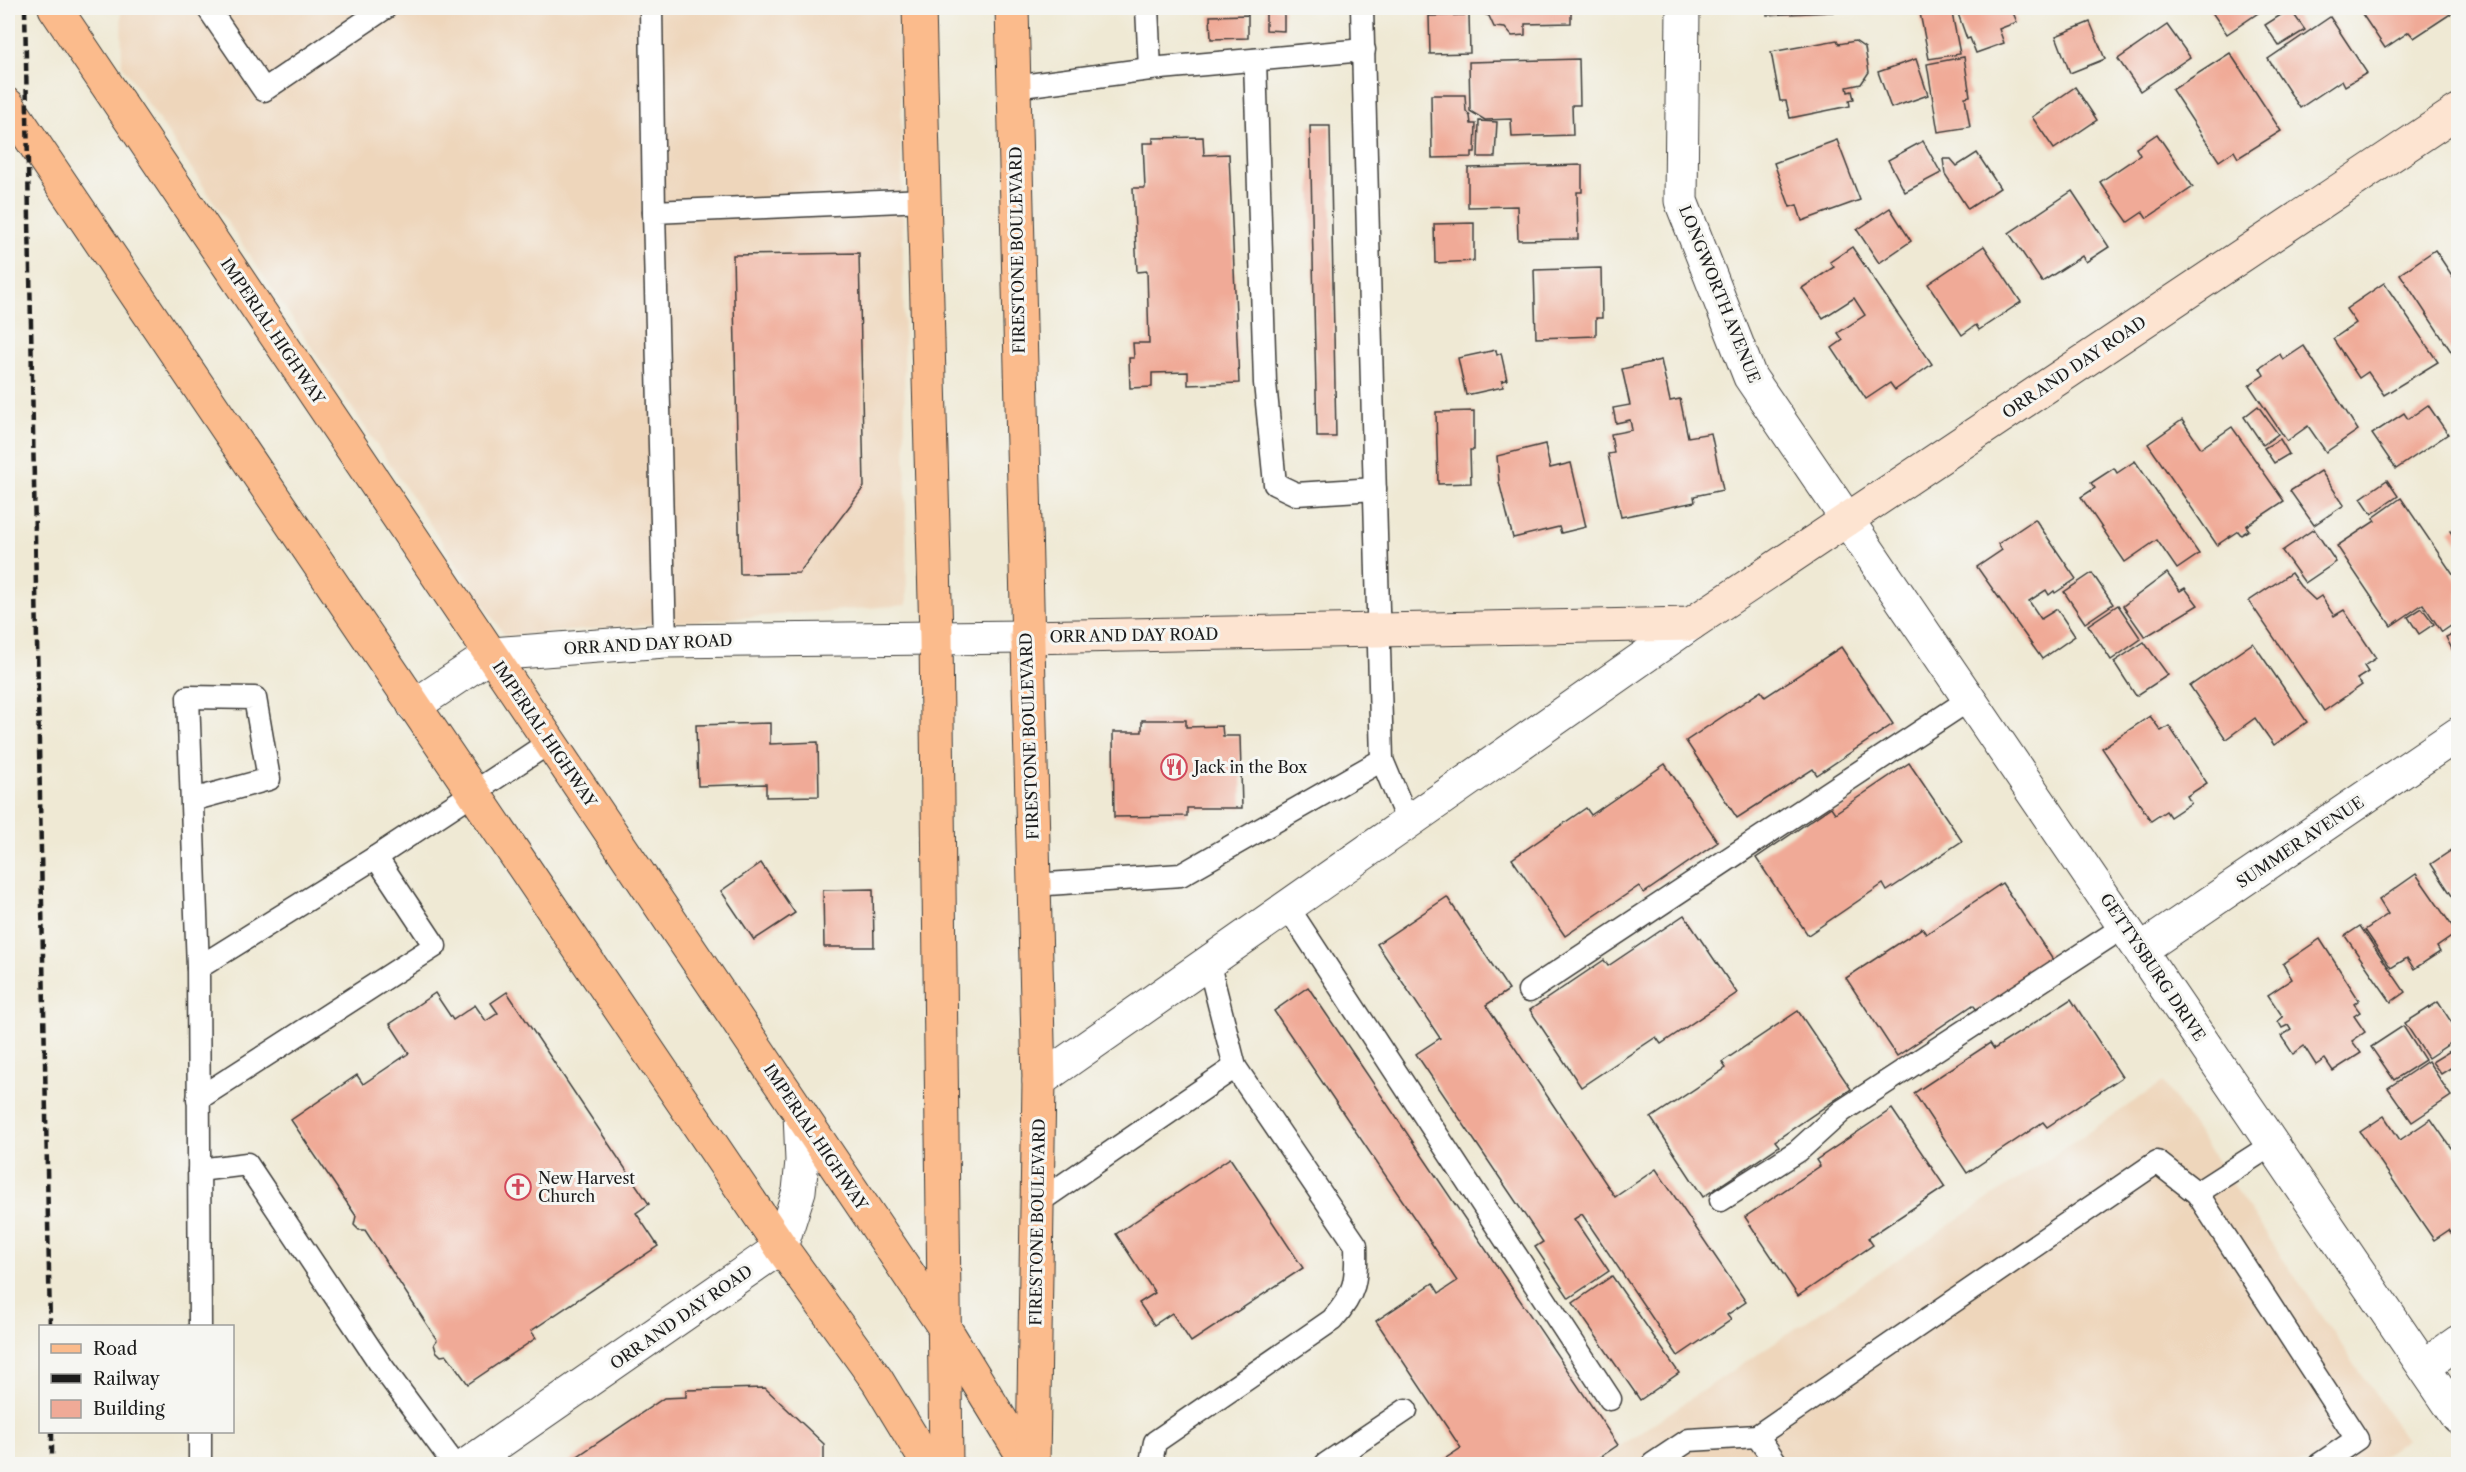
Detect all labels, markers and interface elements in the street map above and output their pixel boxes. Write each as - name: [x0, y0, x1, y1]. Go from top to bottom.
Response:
- street label: FIRESTONE BOULEVARD: [1005, 146, 1029, 354]
- street label: LONGWORTH AVENUE: [1675, 202, 1765, 386]
- street label: IMPERIAL HIGHWAY: [217, 254, 330, 408]
- street label: ORR AND DAY ROAD: [1998, 311, 2150, 423]
- street label: ORR AND DAY ROAD: [1049, 624, 1219, 646]
- street label: ORR AND DAY ROAD: [563, 630, 733, 658]
- street label: FIRESTONE BOULEVARD: [1015, 632, 1043, 840]
- street label: IMPERIAL HIGHWAY: [489, 657, 602, 811]
- restaurant icon: Jack in the Box: [1159, 752, 1189, 782]
- place label: Jack in the Box: [1191, 757, 1308, 777]
- street label: SUMMER AVENUE: [2232, 792, 2368, 892]
- street label: GETTYSBURG DRIVE: [2096, 889, 2210, 1045]
- street label: IMPERIAL HIGHWAY: [760, 1060, 873, 1214]
- street label: FIRESTONE BOULEVARD: [1025, 1118, 1049, 1326]
- place label: New Harvest Church: [538, 1168, 635, 1206]
- church icon: New Harvest Church: [503, 1172, 533, 1202]
- street label: ORR AND DAY ROAD: [606, 1260, 756, 1374]
- legend: [39, 1325, 234, 1433]
- text: Road: [93, 1338, 138, 1360]
- text: Railway: [93, 1368, 161, 1390]
- text: Building: [93, 1398, 165, 1420]

